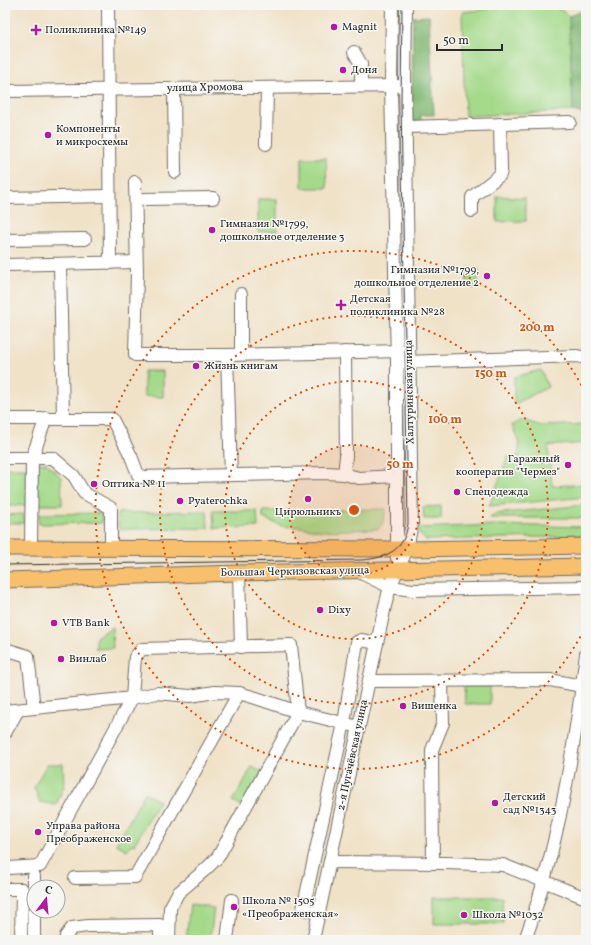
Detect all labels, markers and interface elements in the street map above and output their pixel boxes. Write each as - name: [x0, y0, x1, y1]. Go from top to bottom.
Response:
- place label: Magnit: [342, 20, 377, 35]
- marker: Magnit: [329, 22, 339, 32]
- place label: Поликлиника №149: [45, 23, 147, 38]
- marker: Поликлиника №149: [30, 24, 42, 36]
- scale bar: [437, 26, 502, 52]
- text: 50 m: [443, 33, 469, 49]
- place label: Доня: [351, 63, 378, 78]
- marker: Доня: [338, 65, 348, 75]
- street label: улица Хромова: [167, 80, 244, 96]
- place label: Компоненты и микросхемы: [56, 122, 128, 150]
- marker: Компоненты и микросхемы: [43, 130, 53, 140]
- place label: Гимназия №1799, дошкольное отделение 3: [220, 217, 345, 245]
- marker: Гимназия №1799, дошкольное отделение 3: [207, 225, 217, 235]
- place label: Гимназия №1799, дошкольное отделение 2: [354, 263, 479, 291]
- marker: Гимназия №1799, дошкольное отделение 2: [482, 271, 492, 281]
- place label: Детская поликлиника №28: [350, 292, 445, 320]
- marker: Детская поликлиника №28: [335, 299, 347, 311]
- text: 200 m: [519, 320, 555, 336]
- street label: Халтуринская улица: [402, 339, 418, 444]
- place label: Жизнь книгам: [204, 359, 278, 374]
- marker: Жизнь книгам: [191, 361, 201, 371]
- text: 150 m: [475, 366, 507, 382]
- text: 100 m: [428, 412, 462, 428]
- place label: Гаражный кооператив "Чермез": [456, 452, 560, 480]
- text: 50 m: [386, 457, 414, 473]
- marker: Гаражный кооператив "Чермез": [563, 460, 573, 470]
- place label: Оптика № 11: [102, 477, 166, 492]
- marker: Оптика № 11: [89, 479, 99, 489]
- place label: Спецодежда: [465, 485, 529, 500]
- marker: Спецодежда: [452, 487, 462, 497]
- place label: Pyaterochka: [188, 494, 248, 509]
- marker: Цирюльникъ: [303, 494, 313, 504]
- marker: Pyaterochka: [175, 496, 185, 506]
- centre of rings: [347, 503, 361, 517]
- place label: Цирюльникъ: [275, 505, 341, 520]
- street label: Большая Черкизовская улица: [220, 563, 370, 581]
- place label: Dixy: [328, 603, 351, 618]
- marker: Dixy: [315, 605, 325, 615]
- place label: VTB Bank: [62, 616, 110, 631]
- marker: VTB Bank: [49, 618, 59, 628]
- place label: Винлаб: [69, 652, 107, 667]
- marker: Винлаб: [56, 654, 66, 664]
- street label: 2-я Пугачёвская улица: [334, 698, 372, 812]
- place label: Вишенка: [411, 699, 457, 714]
- marker: Вишенка: [398, 701, 408, 711]
- place label: Детский сад №1343: [503, 790, 557, 818]
- marker: Детский сад №1343: [490, 798, 500, 808]
- place label: Управа района Преображенское: [46, 819, 131, 847]
- marker: Управа района Преображенское: [33, 827, 43, 837]
- north arrow: [26, 879, 66, 919]
- text: С: [43, 883, 54, 899]
- place label: Школа № 1505 «Преображенская»: [242, 894, 339, 922]
- marker: Школа № 1505 «Преображенская»: [229, 902, 239, 912]
- place label: Школа №1032: [472, 908, 543, 923]
- marker: Школа №1032: [459, 910, 469, 920]

